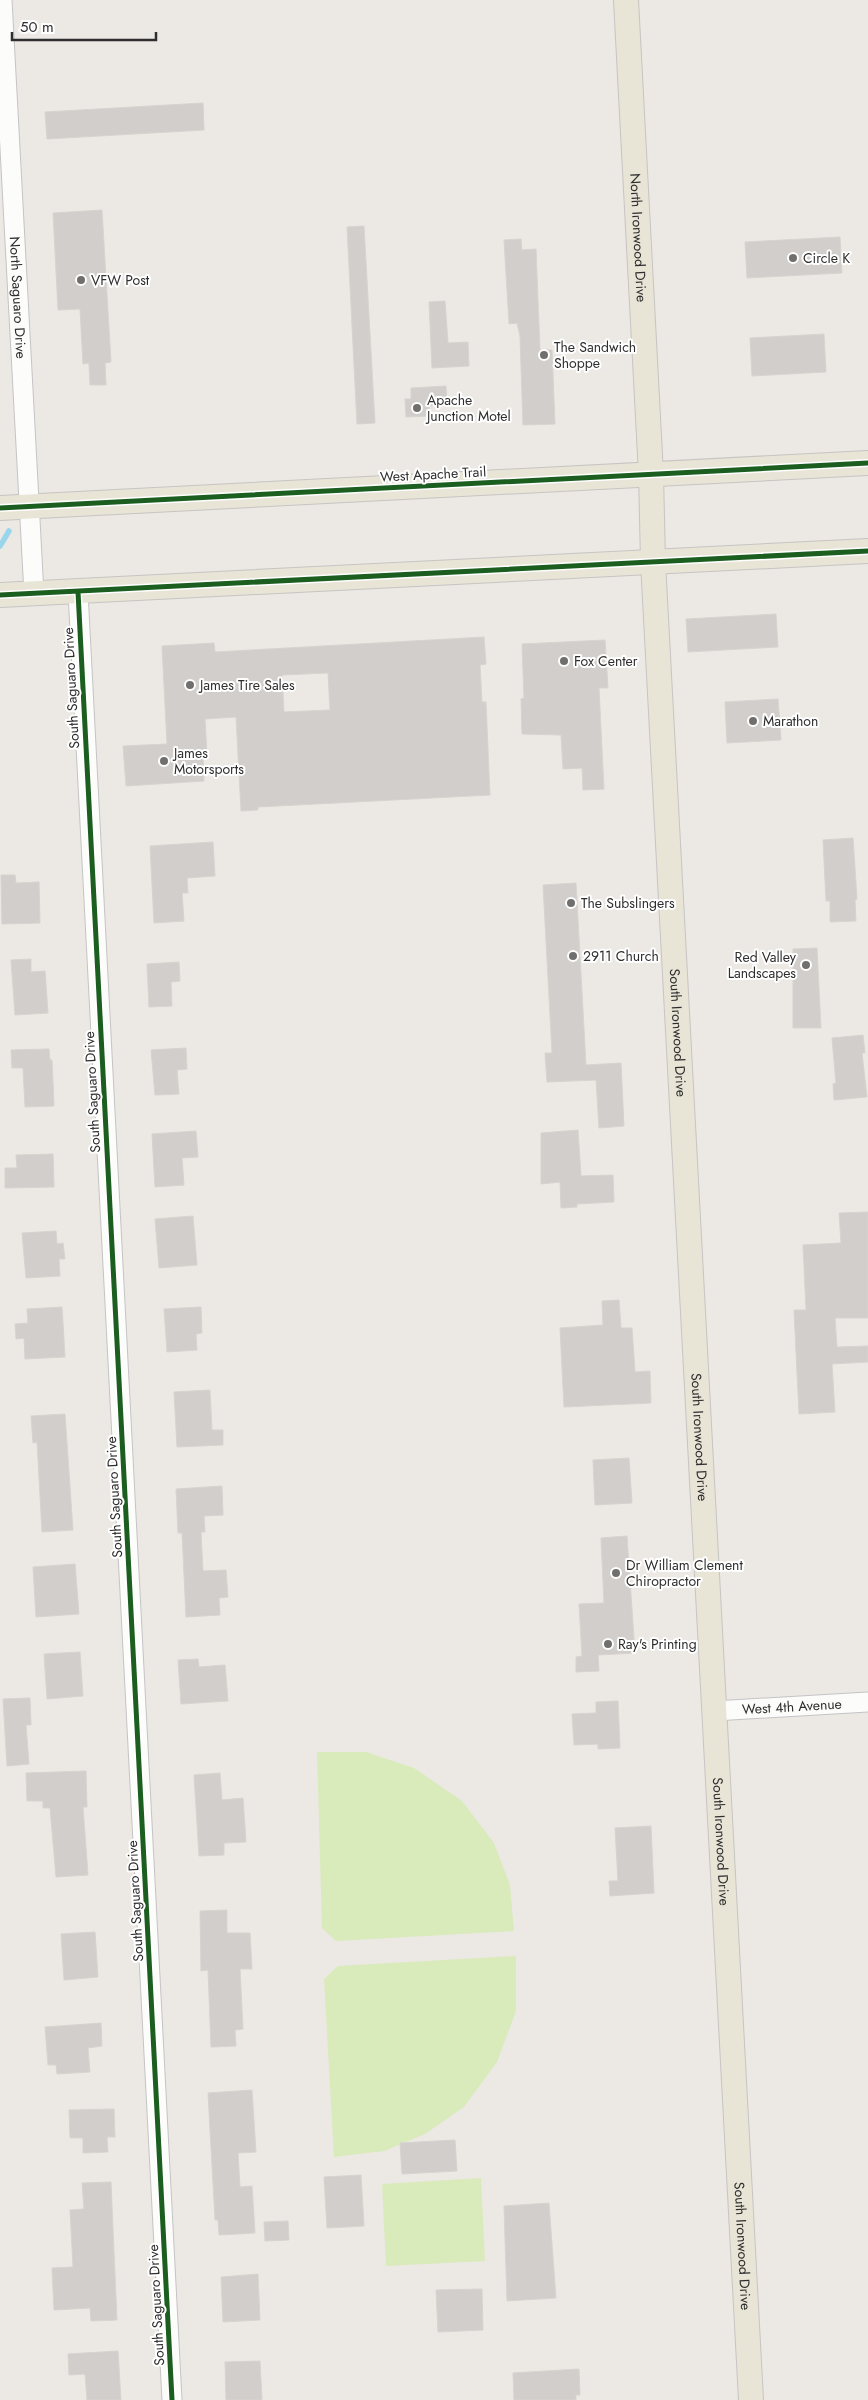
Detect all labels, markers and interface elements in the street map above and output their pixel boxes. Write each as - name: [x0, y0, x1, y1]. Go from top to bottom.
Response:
- scale bar: [12, 10, 156, 42]
- text: 50 m: [20, 16, 54, 38]
- street label: North Ironwood Drive: [625, 173, 652, 303]
- street label: North Saguaro Drive: [5, 236, 31, 359]
- place label: Circle K: [803, 248, 850, 268]
- marker: Circle K: [787, 252, 799, 264]
- place label: VFW Post: [91, 270, 150, 290]
- marker: VFW Post: [75, 274, 87, 286]
- place label: The Sandwich Shoppe: [554, 337, 636, 373]
- marker: The Sandwich Shoppe: [538, 349, 550, 361]
- place label: Apache Junction Motel: [425, 390, 511, 426]
- marker: Apache Junction Motel: [411, 402, 423, 414]
- street label: West Apache Trail: [379, 461, 487, 487]
- street label: South Saguaro Drive: [58, 627, 84, 749]
- place label: Fox Center: [574, 651, 638, 671]
- marker: Fox Center: [558, 655, 570, 667]
- place label: James Tire Sales: [198, 675, 295, 695]
- marker: James Tire Sales: [184, 679, 196, 691]
- place label: Marathon: [763, 711, 818, 731]
- marker: Marathon: [747, 715, 759, 727]
- place label: James Motorsports: [172, 743, 244, 779]
- marker: James Motorsports: [158, 755, 170, 767]
- place label: The Subslingers: [581, 893, 675, 913]
- marker: The Subslingers: [565, 897, 577, 909]
- place label: 2911 Church: [583, 946, 659, 966]
- place label: Red Valley Landscapes: [728, 947, 797, 983]
- marker: 2911 Church: [567, 950, 579, 962]
- marker: Red Valley Landscapes: [800, 959, 812, 971]
- street label: South Ironwood Drive: [665, 968, 692, 1097]
- street label: South Saguaro Drive: [79, 1031, 105, 1153]
- street label: South Ironwood Drive: [686, 1372, 713, 1502]
- street label: South Saguaro Drive: [101, 1436, 127, 1558]
- place label: Dr William Clement Chiropractor: [626, 1555, 743, 1591]
- marker: Dr William Clement Chiropractor: [610, 1567, 622, 1579]
- place label: Ray's Printing: [618, 1634, 697, 1654]
- marker: Ray's Printing: [602, 1638, 614, 1650]
- street label: West 4th Avenue: [741, 1694, 842, 1719]
- street label: South Ironwood Drive: [708, 1777, 735, 1906]
- street label: South Saguaro Drive: [122, 1840, 148, 1962]
- street label: South Ironwood Drive: [729, 2181, 756, 2311]
- street label: South Saguaro Drive: [143, 2244, 169, 2366]

